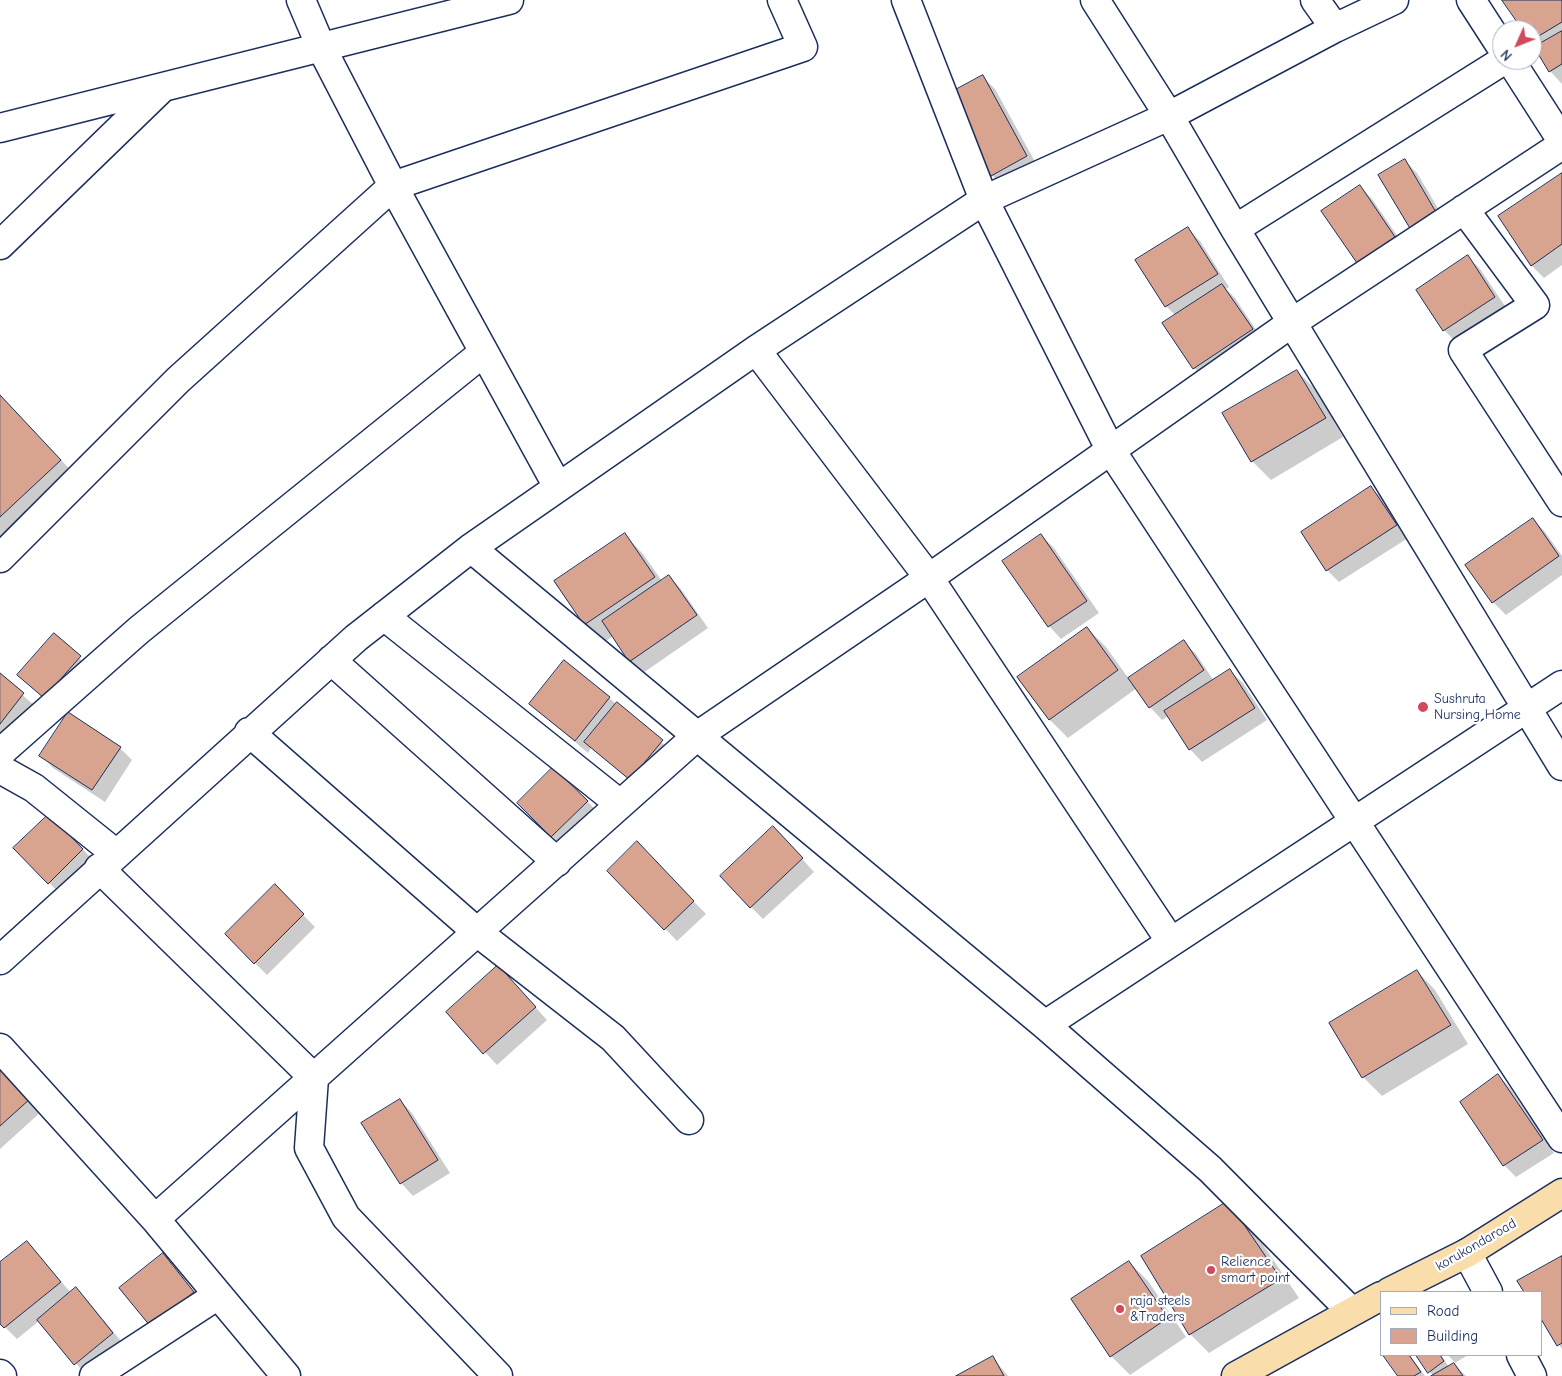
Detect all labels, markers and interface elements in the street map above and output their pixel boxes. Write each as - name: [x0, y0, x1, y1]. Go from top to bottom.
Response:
- north arrow: [1492, 20, 1542, 70]
- text: N: [1497, 46, 1516, 64]
- place label: Sushruta Nursing Home: [1434, 691, 1521, 724]
- marker: Sushruta Nursing Home: [1416, 700, 1430, 714]
- street label: korukondaroad: [1433, 1215, 1519, 1275]
- place label: Relience smart point: [1221, 1254, 1290, 1286]
- marker: Relience smart point: [1205, 1264, 1217, 1276]
- legend: [1380, 1291, 1542, 1356]
- place label: raja steels &Traders: [1130, 1293, 1190, 1325]
- text: Road: [1427, 1302, 1459, 1320]
- marker: raja steels &Traders: [1114, 1303, 1126, 1315]
- text: Building: [1427, 1327, 1478, 1345]

